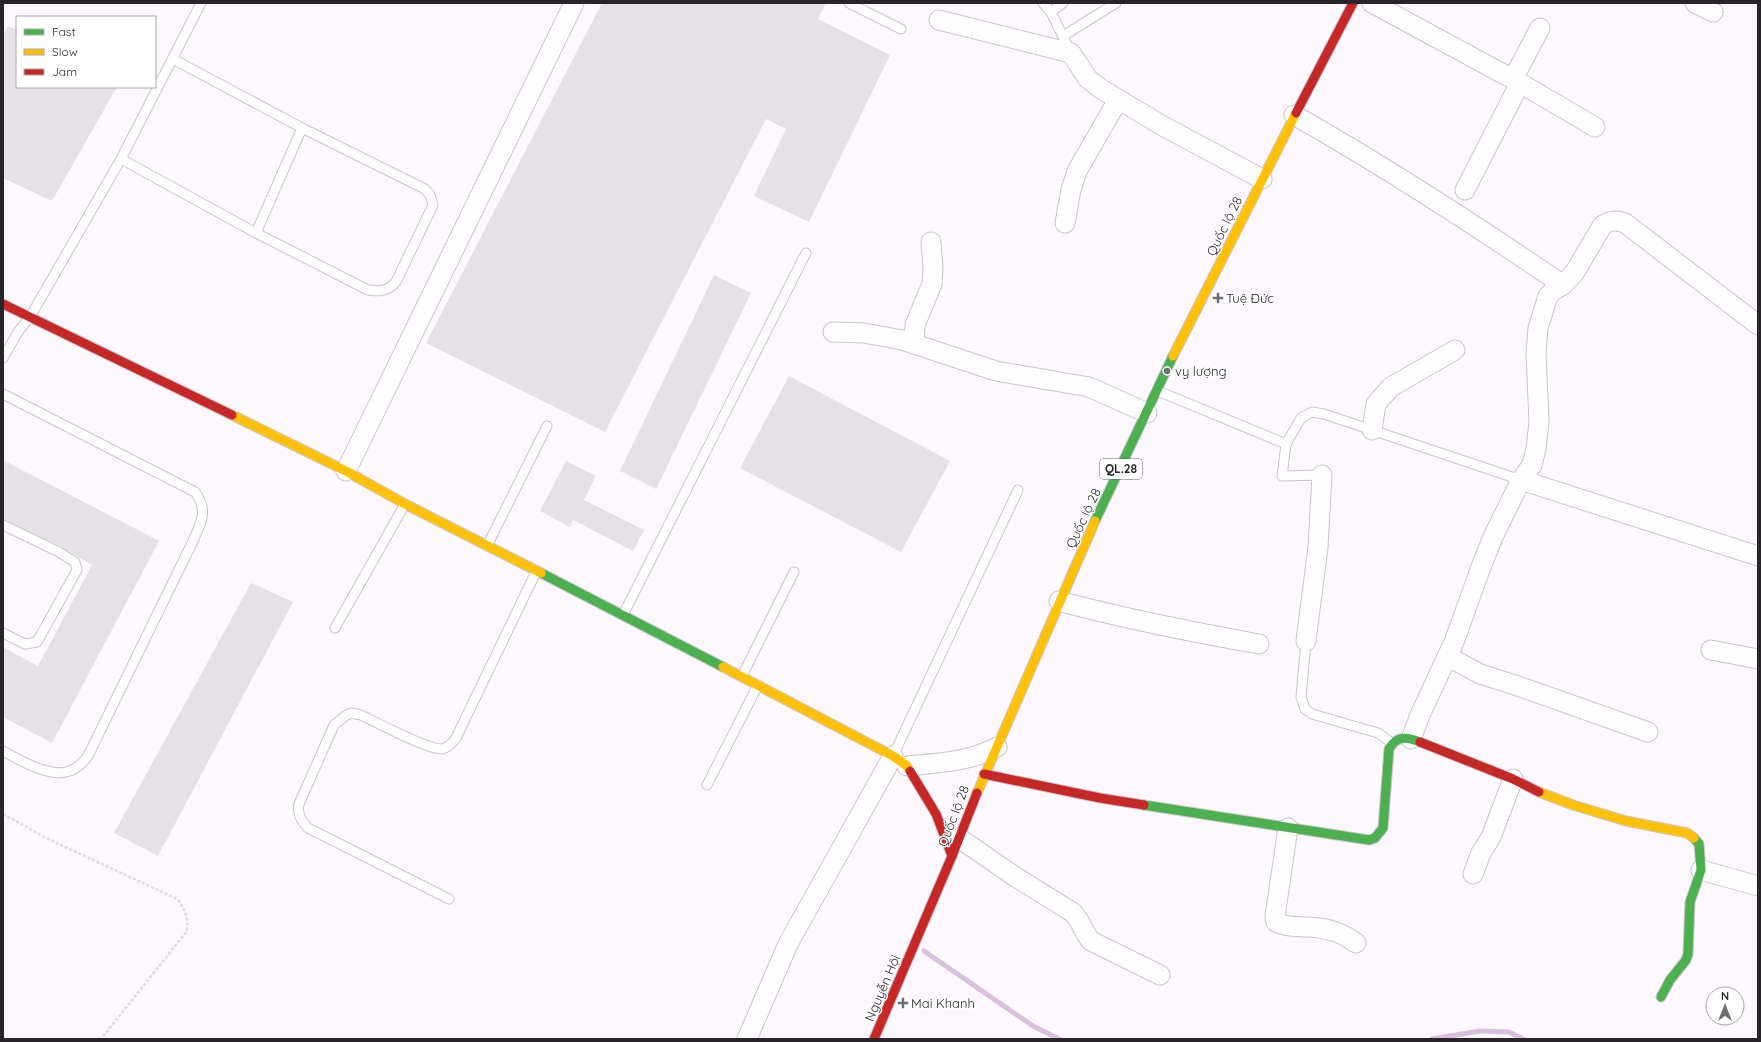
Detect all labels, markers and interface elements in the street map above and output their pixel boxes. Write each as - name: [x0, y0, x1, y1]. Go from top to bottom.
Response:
- legend: [16, 16, 156, 88]
- text: Fast: [52, 24, 76, 39]
- text: Slow: [52, 44, 78, 59]
- text: Jam: [52, 64, 77, 79]
- street label: Quốc lộ 28: [1203, 194, 1245, 258]
- place label: Tuệ Đức: [1226, 290, 1274, 306]
- marker: Tuệ Đức: [1213, 293, 1223, 303]
- place label: vy lượng: [1175, 363, 1227, 379]
- marker: vy lượng: [1162, 366, 1172, 376]
- road number: QL.28: [1100, 459, 1142, 479]
- street label: Quốc lộ 28: [1062, 486, 1104, 550]
- street label: Quốc lộ 28: [934, 783, 972, 849]
- street label: Nguyễn Hội: [861, 952, 903, 1024]
- north arrow: [1705, 986, 1745, 1026]
- text: N: [1721, 989, 1729, 1003]
- place label: Mai Khanh: [911, 995, 975, 1011]
- marker: Mai Khanh: [898, 998, 908, 1008]

